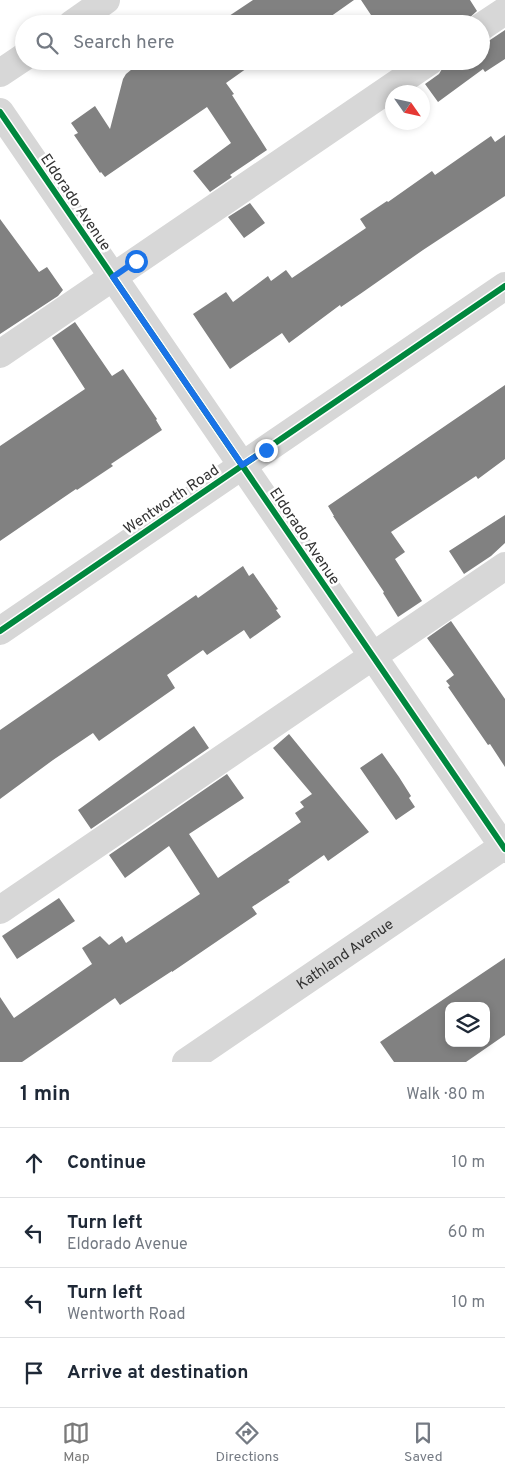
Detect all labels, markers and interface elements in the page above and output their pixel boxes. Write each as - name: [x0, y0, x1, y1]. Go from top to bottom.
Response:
- search box: [15, 15, 490, 70]
- icon: search: [33, 29, 61, 57]
- text: Search here: [73, 31, 175, 55]
- north arrow: [385, 85, 430, 130]
- street label: Eldorado Avenue: [35, 151, 114, 255]
- route start: [125, 250, 148, 273]
- route end: [255, 439, 278, 462]
- street label: Wentworth Road: [120, 461, 223, 539]
- street label: Eldorado Avenue: [264, 485, 343, 589]
- street label: Kathland Avenue: [293, 915, 398, 995]
- map controls: [445, 1002, 490, 1047]
- button: layers: [445, 1002, 490, 1047]
- text: 1 min: [20, 1081, 70, 1108]
- text: Walk · 80 m: [406, 1085, 485, 1105]
- icon: ahead: [20, 1149, 48, 1177]
- text: Continue: [67, 1151, 146, 1175]
- text: 10 m: [451, 1153, 485, 1173]
- text: Turn left: [67, 1211, 143, 1235]
- icon: left: [20, 1219, 48, 1247]
- text: 60 m: [448, 1223, 485, 1243]
- text: Eldorado Avenue: [67, 1235, 188, 1255]
- text: Turn left: [67, 1281, 143, 1305]
- icon: left: [20, 1289, 48, 1317]
- text: 10 m: [451, 1293, 485, 1313]
- text: Wentworth Road: [67, 1305, 186, 1325]
- icon: arrive: [20, 1359, 48, 1387]
- text: Arrive at destination: [67, 1361, 248, 1385]
- tab: Map: [62, 1419, 90, 1466]
- tab: Directions: [215, 1419, 279, 1466]
- tab: Saved: [404, 1419, 443, 1466]

